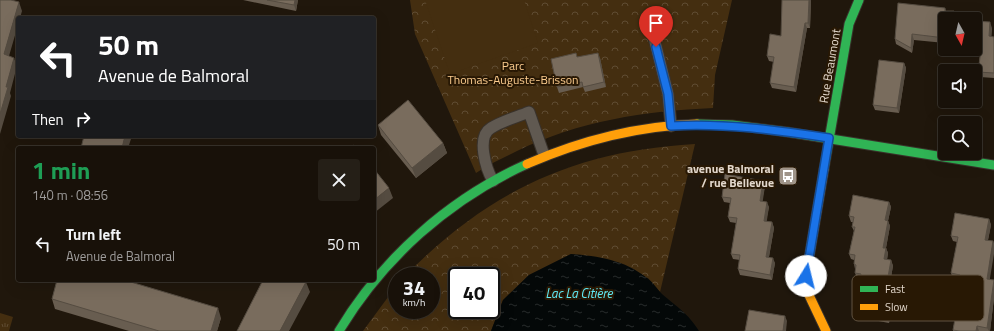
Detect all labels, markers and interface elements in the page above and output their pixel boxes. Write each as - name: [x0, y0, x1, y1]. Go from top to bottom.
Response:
- pin: [639, 6, 673, 47]
- icon: arrive: [645, 12, 667, 34]
- north arrow: [938, 12, 982, 56]
- map controls: [938, 12, 982, 160]
- text: 50 m: [98, 23, 159, 66]
- street label: Rue Beaumont: [814, 26, 846, 105]
- icon: left: [32, 32, 84, 84]
- park label: Parc Thomas-Auguste-Brisson: [447, 56, 579, 89]
- text: Avenue de Balmoral: [98, 62, 249, 89]
- button: sound: [938, 64, 982, 108]
- text: Then: [32, 108, 64, 131]
- icon: right: [72, 108, 94, 130]
- button: search: [938, 116, 982, 160]
- text: 1 min: [32, 152, 90, 188]
- button: close: [318, 159, 360, 201]
- place label: avenue Balmoral / rue Bellevue: [687, 159, 774, 192]
- bus stop icon: avenue Balmoral / rue Bellevue: [777, 165, 799, 187]
- text: 140 m · 08:56: [32, 185, 108, 205]
- text: Turn left: [66, 223, 121, 246]
- icon: left: [32, 233, 54, 255]
- text: 50 m: [327, 233, 360, 256]
- text: Avenue de Balmoral: [66, 246, 175, 266]
- position arrow: [785, 255, 827, 297]
- speed limit sign: 40: [448, 267, 500, 319]
- text: 34: [403, 272, 425, 303]
- legend: [852, 275, 984, 321]
- text: Fast: [885, 281, 905, 297]
- water label: Lac La Citière: [545, 283, 613, 303]
- text: km/h: [403, 295, 425, 310]
- text: Slow: [885, 299, 908, 315]

